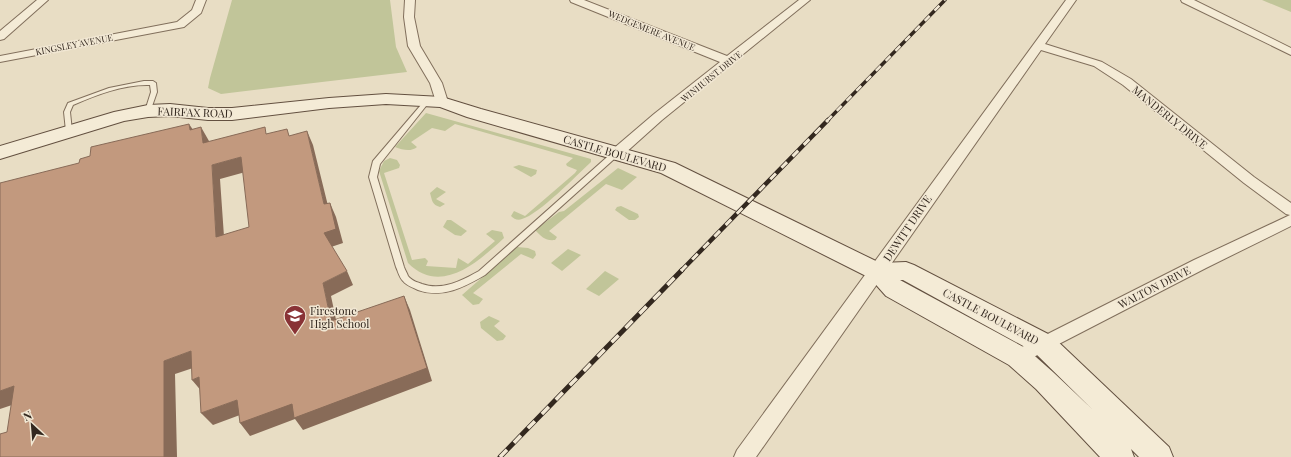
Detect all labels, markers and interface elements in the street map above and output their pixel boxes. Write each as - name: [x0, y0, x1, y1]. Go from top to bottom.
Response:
- street label: WEDGEMERE AVENUE: [606, 7, 698, 53]
- street label: KINGSLEY AVENUE: [34, 31, 114, 57]
- street label: WINHURST DRIVE: [677, 47, 744, 105]
- street label: MANDERLY DRIVE: [1129, 82, 1211, 152]
- street label: FAIRFAX ROAD: [157, 103, 233, 121]
- street label: CASTLE BOULEVARD: [562, 131, 668, 175]
- street label: DEWITT DRIVE: [879, 192, 935, 264]
- street label: WALTON DRIVE: [1114, 262, 1193, 312]
- street label: CASTLE BOULEVARD: [940, 284, 1042, 348]
- school or university icon: Firestone High School: [282, 303, 308, 336]
- place label: Firestone High School: [310, 303, 369, 331]
- north arrow: [12, 405, 52, 445]
- text: N: [21, 407, 34, 424]

